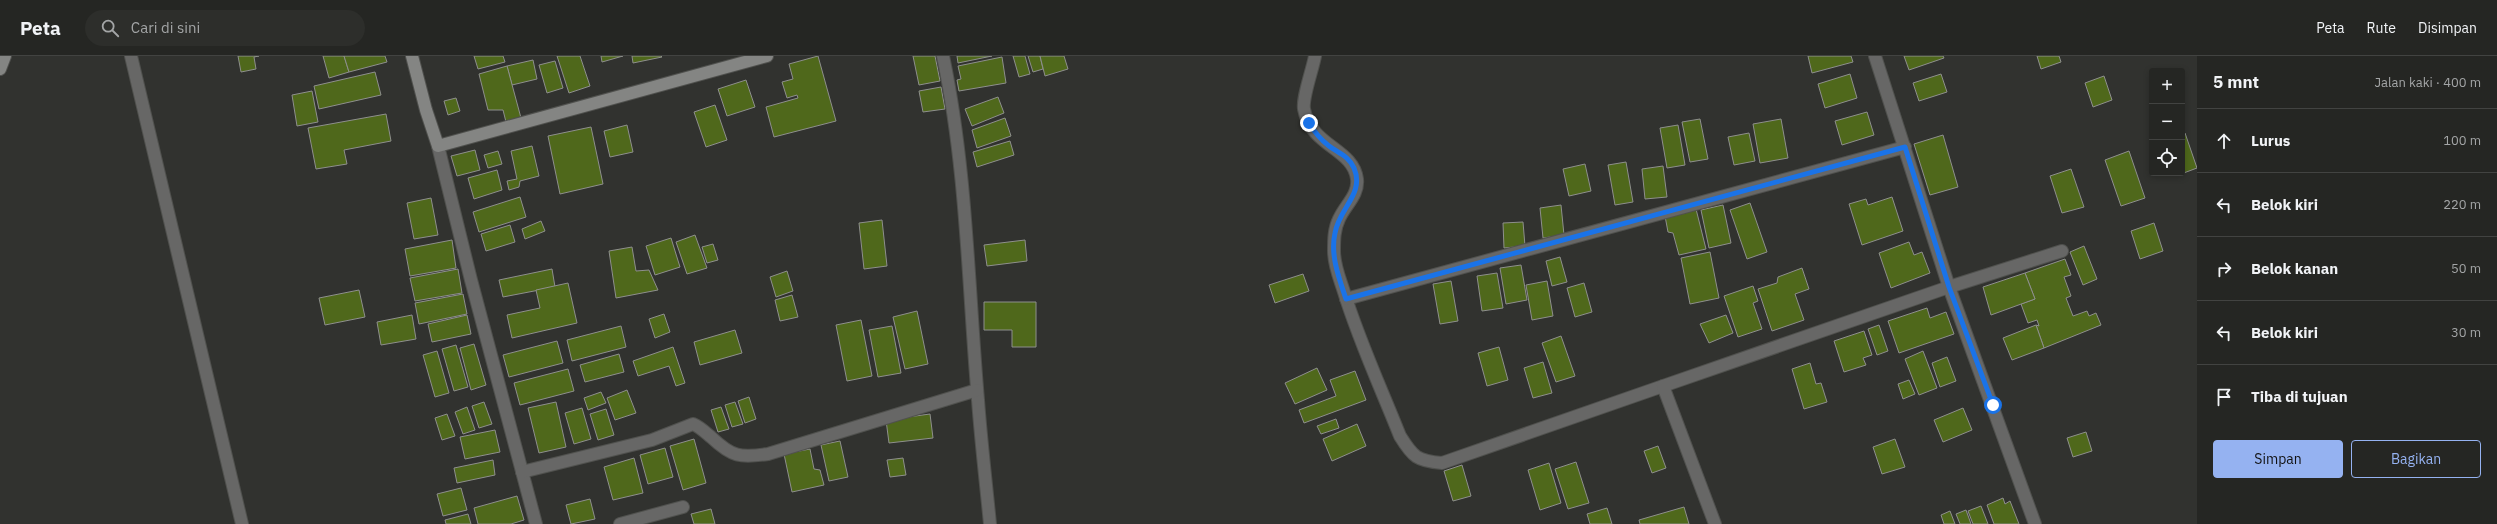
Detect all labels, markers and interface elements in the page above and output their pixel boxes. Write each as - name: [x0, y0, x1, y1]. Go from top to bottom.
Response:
- search box: [85, 10, 365, 46]
- text: Peta: [20, 16, 61, 40]
- icon: search: [99, 17, 121, 39]
- text: Cari di sini: [131, 18, 200, 37]
- text: Peta: [2316, 19, 2345, 37]
- text: Rute: [2367, 19, 2396, 37]
- text: Disimpan: [2418, 19, 2477, 37]
- map controls: [2149, 68, 2185, 176]
- button: +: [2149, 68, 2185, 104]
- text: 5 mnt: [2213, 71, 2259, 93]
- text: Jalan kaki · 400 m: [2374, 74, 2481, 91]
- button: −: [2149, 104, 2185, 140]
- route end: [1300, 114, 1318, 132]
- icon: ahead: [2213, 130, 2235, 152]
- text: Lurus: [2251, 131, 2290, 150]
- text: 100 m: [2443, 132, 2481, 149]
- button: locate: [2149, 140, 2185, 176]
- icon: left: [2213, 194, 2235, 216]
- text: Belok kiri: [2251, 195, 2318, 214]
- text: 220 m: [2443, 196, 2481, 213]
- icon: right: [2213, 258, 2235, 280]
- text: Belok kanan: [2251, 259, 2338, 278]
- text: 50 m: [2451, 260, 2481, 277]
- icon: left: [2213, 322, 2235, 344]
- text: Belok kiri: [2251, 323, 2318, 342]
- text: 30 m: [2451, 324, 2481, 341]
- icon: arrive: [2213, 386, 2235, 408]
- text: Tiba di tujuan: [2251, 387, 2348, 406]
- route start: [1984, 396, 2002, 414]
- button: Simpan: [2213, 440, 2343, 478]
- button: Bagikan: [2351, 440, 2481, 478]

